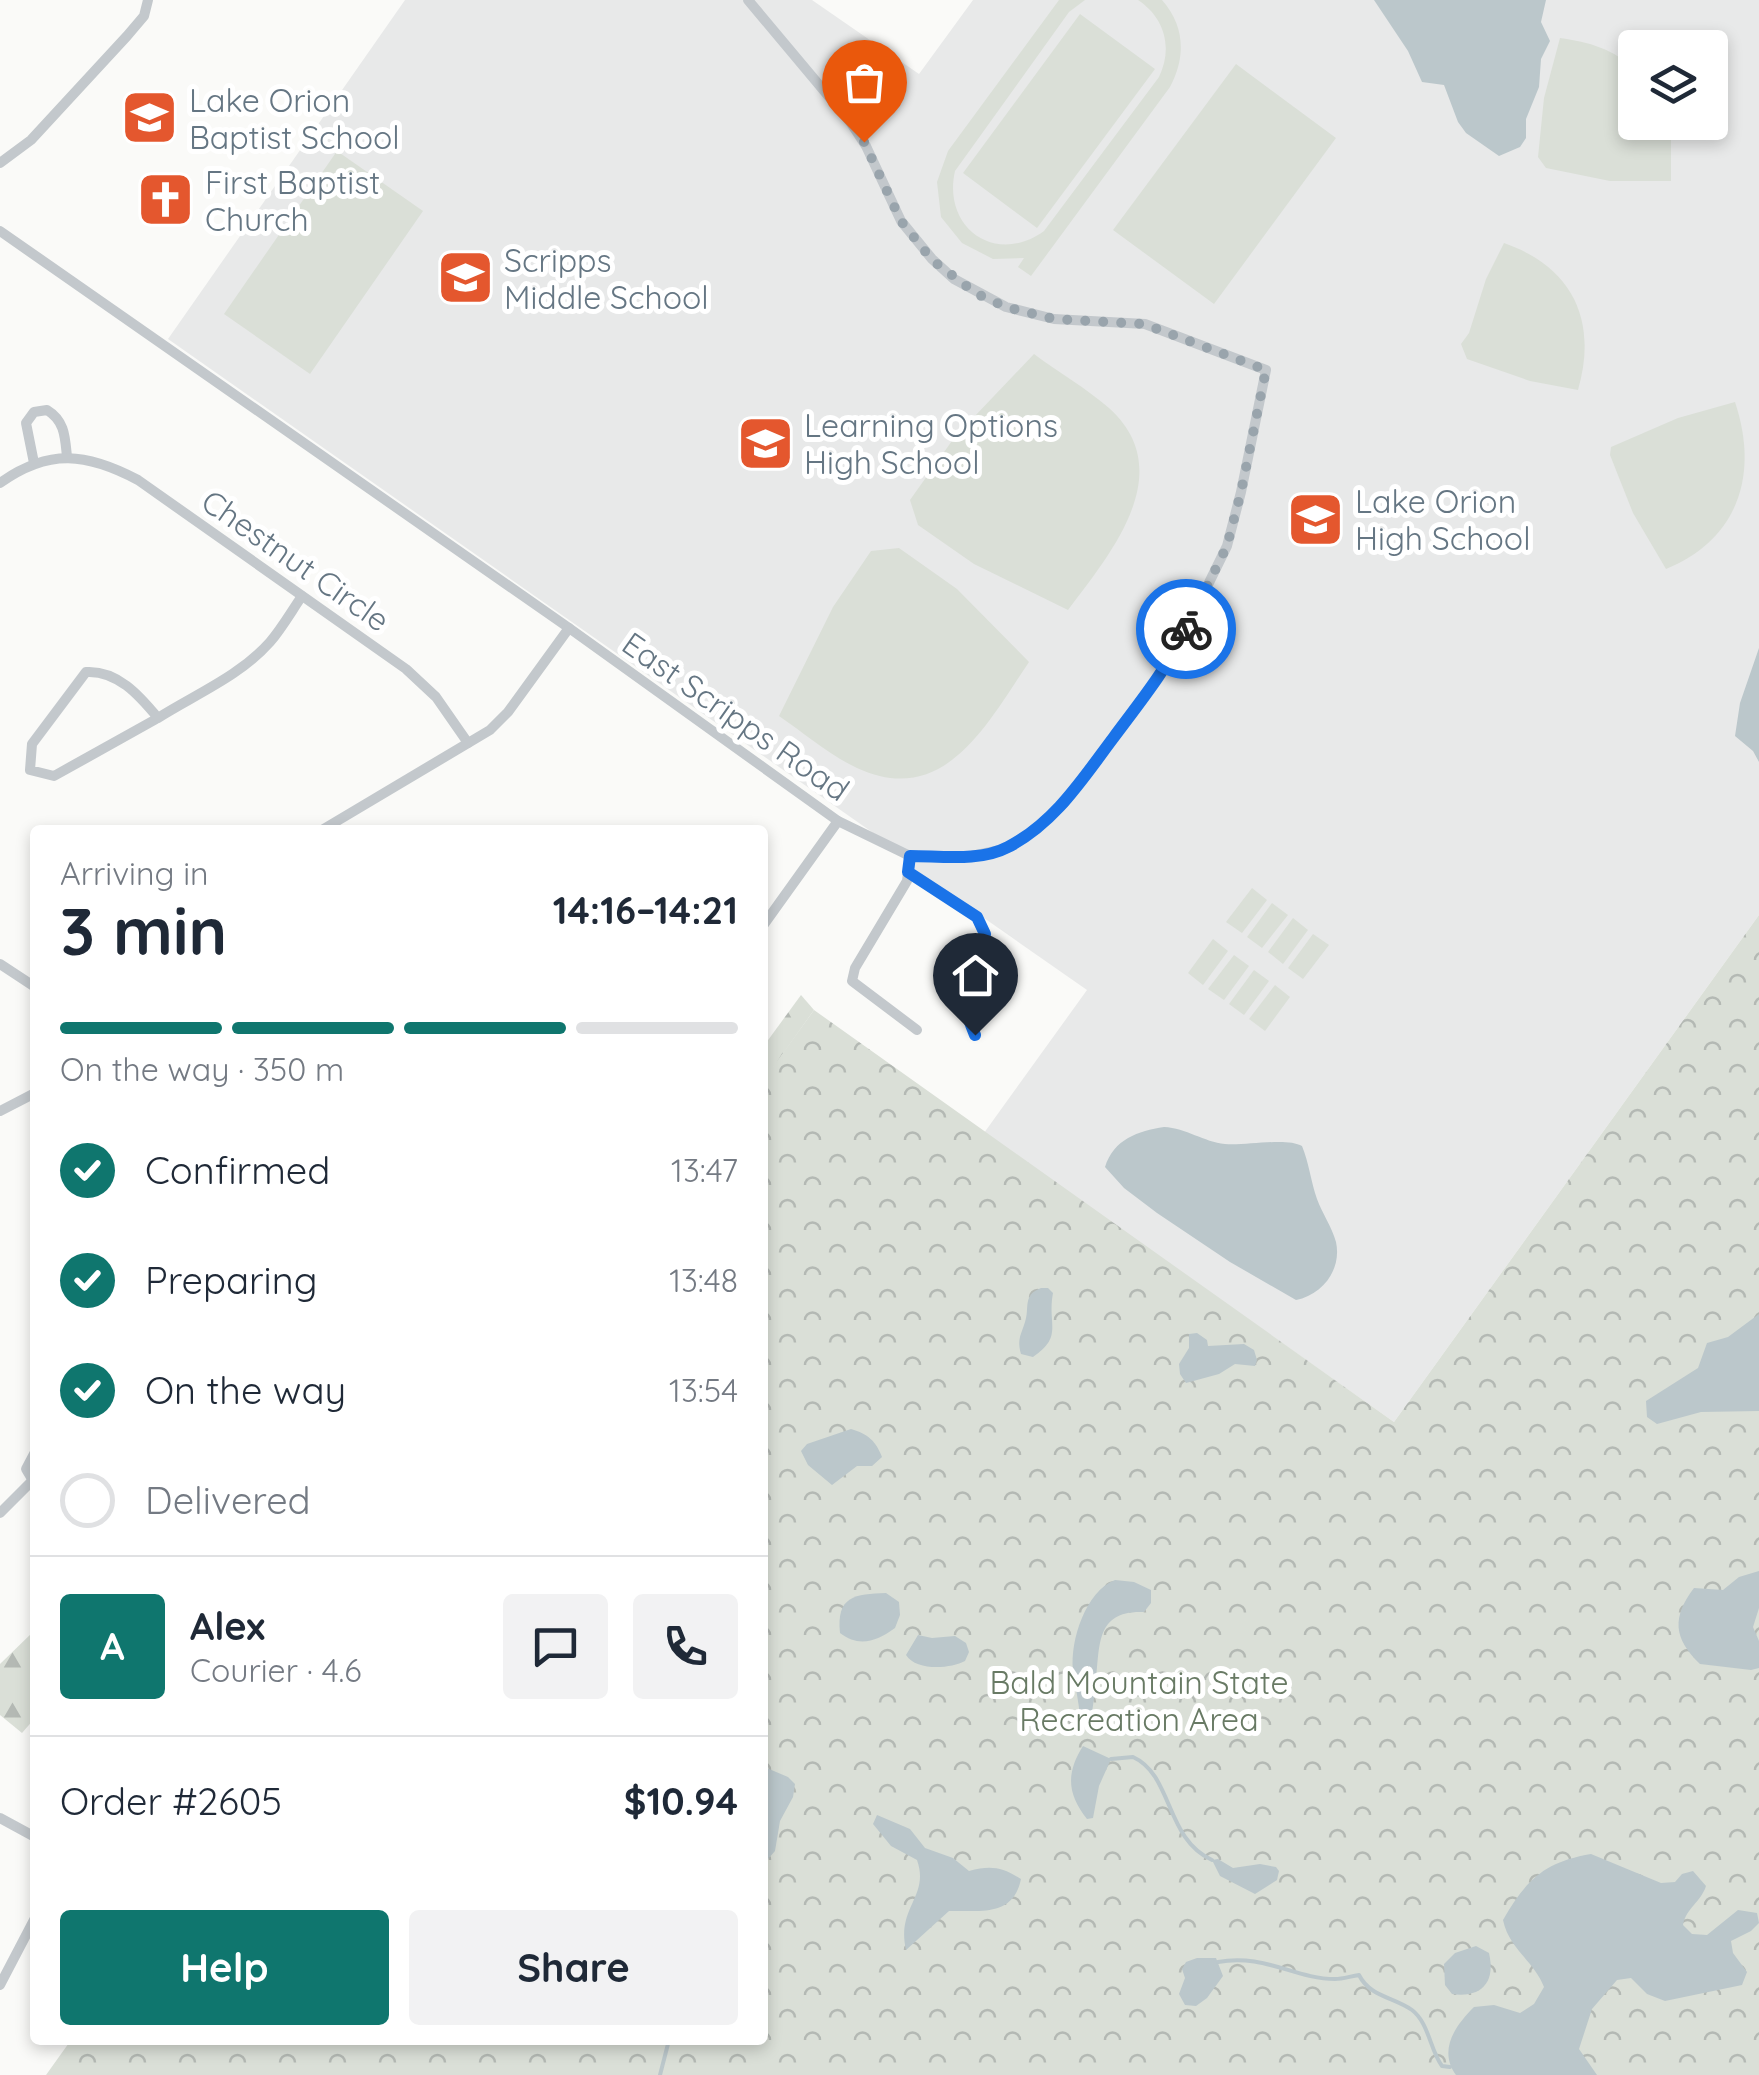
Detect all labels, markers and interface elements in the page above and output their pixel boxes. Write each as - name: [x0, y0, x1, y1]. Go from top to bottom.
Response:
- map controls: [1618, 30, 1728, 140]
- button: layers: [1618, 30, 1728, 140]
- pin: [822, 40, 907, 143]
- icon: bag: [837, 55, 892, 110]
- place label: Lake Orion Baptist School: [189, 80, 400, 157]
- school or university icon: Lake Orion Baptist School: [120, 88, 180, 148]
- place label: First Baptist Church: [205, 162, 380, 239]
- church icon: First Baptist Church: [136, 170, 196, 230]
- place label: Scripps Middle School: [504, 240, 709, 317]
- school or university icon: Scripps Middle School: [435, 248, 495, 308]
- place label: Learning Options High School: [804, 405, 1058, 482]
- school or university icon: Learning Options High School: [735, 413, 795, 473]
- street label: Chestnut Circle: [194, 480, 398, 640]
- place label: Lake Orion High School: [1355, 481, 1531, 558]
- school or university icon: Lake Orion High School: [1286, 489, 1346, 549]
- courier: [1136, 579, 1236, 679]
- icon: bike: [1159, 602, 1214, 657]
- street label: East Scripps Road: [615, 623, 857, 809]
- text: Arriving in: [60, 853, 209, 893]
- text: 14:16–14:21: [553, 886, 738, 934]
- text: 3 min: [60, 890, 227, 971]
- pin: [933, 933, 1018, 1036]
- icon: home: [948, 948, 1003, 1003]
- text: On the way · 350 m: [60, 1049, 344, 1089]
- icon: check: [60, 1143, 115, 1198]
- text: Confirmed: [145, 1146, 330, 1194]
- text: 13:47: [671, 1150, 738, 1190]
- icon: check: [60, 1253, 115, 1308]
- text: Preparing: [145, 1256, 317, 1304]
- text: 13:48: [669, 1260, 738, 1300]
- icon: check: [60, 1363, 115, 1418]
- text: On the way: [145, 1366, 346, 1414]
- text: 13:54: [669, 1370, 738, 1410]
- text: Delivered: [145, 1476, 311, 1524]
- button: chat: [503, 1594, 608, 1699]
- button: phone: [633, 1594, 738, 1699]
- text: Alex: [190, 1602, 265, 1650]
- text: A: [100, 1622, 125, 1670]
- text: Courier · 4.6: [190, 1650, 362, 1690]
- park label: Bald Mountain State Recreation Area: [989, 1662, 1289, 1739]
- text: Order #2605: [60, 1777, 282, 1825]
- text: $10.94: [624, 1777, 738, 1825]
- button: Help: [60, 1910, 389, 2025]
- button: Share: [409, 1910, 738, 2025]

